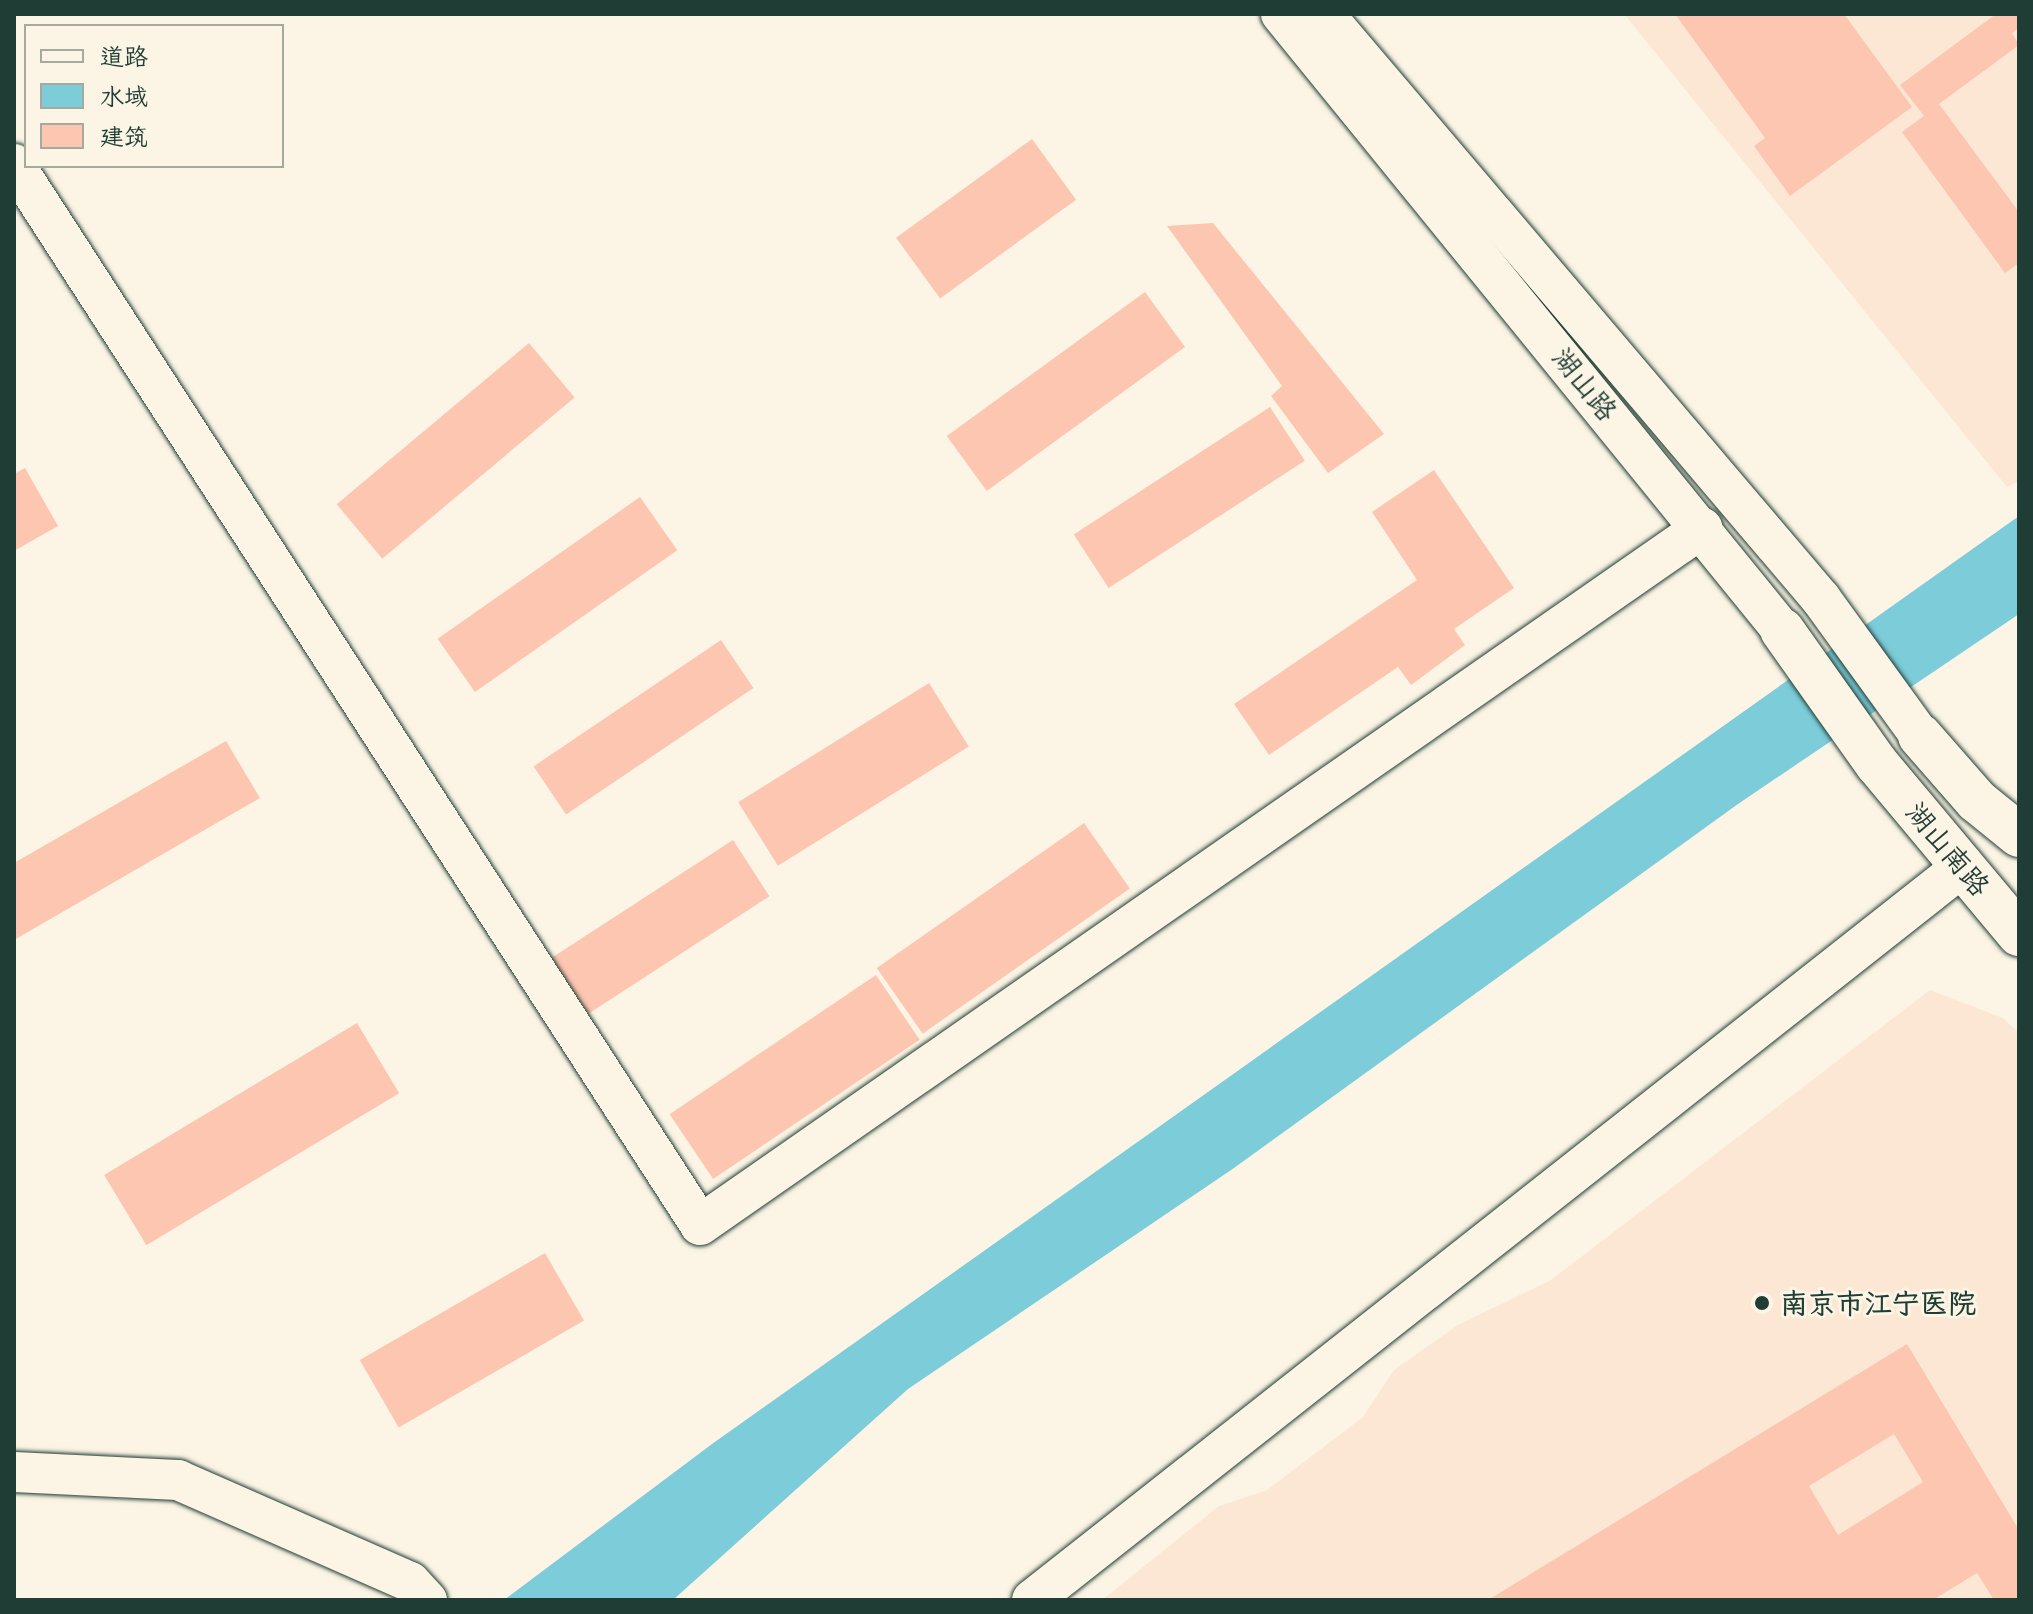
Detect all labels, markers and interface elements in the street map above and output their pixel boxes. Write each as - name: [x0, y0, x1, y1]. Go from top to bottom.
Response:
- legend: [24, 24, 284, 168]
- text: 道路: [100, 40, 148, 72]
- text: 水域: [100, 80, 148, 112]
- text: 建筑: [100, 120, 148, 152]
- street label: 湖山路: [1546, 341, 1624, 427]
- street label: 湖山南路: [1899, 795, 1997, 903]
- place label: 南京市江宁医院: [1780, 1286, 1976, 1320]
- marker: 南京市江宁医院: [1751, 1292, 1773, 1314]

